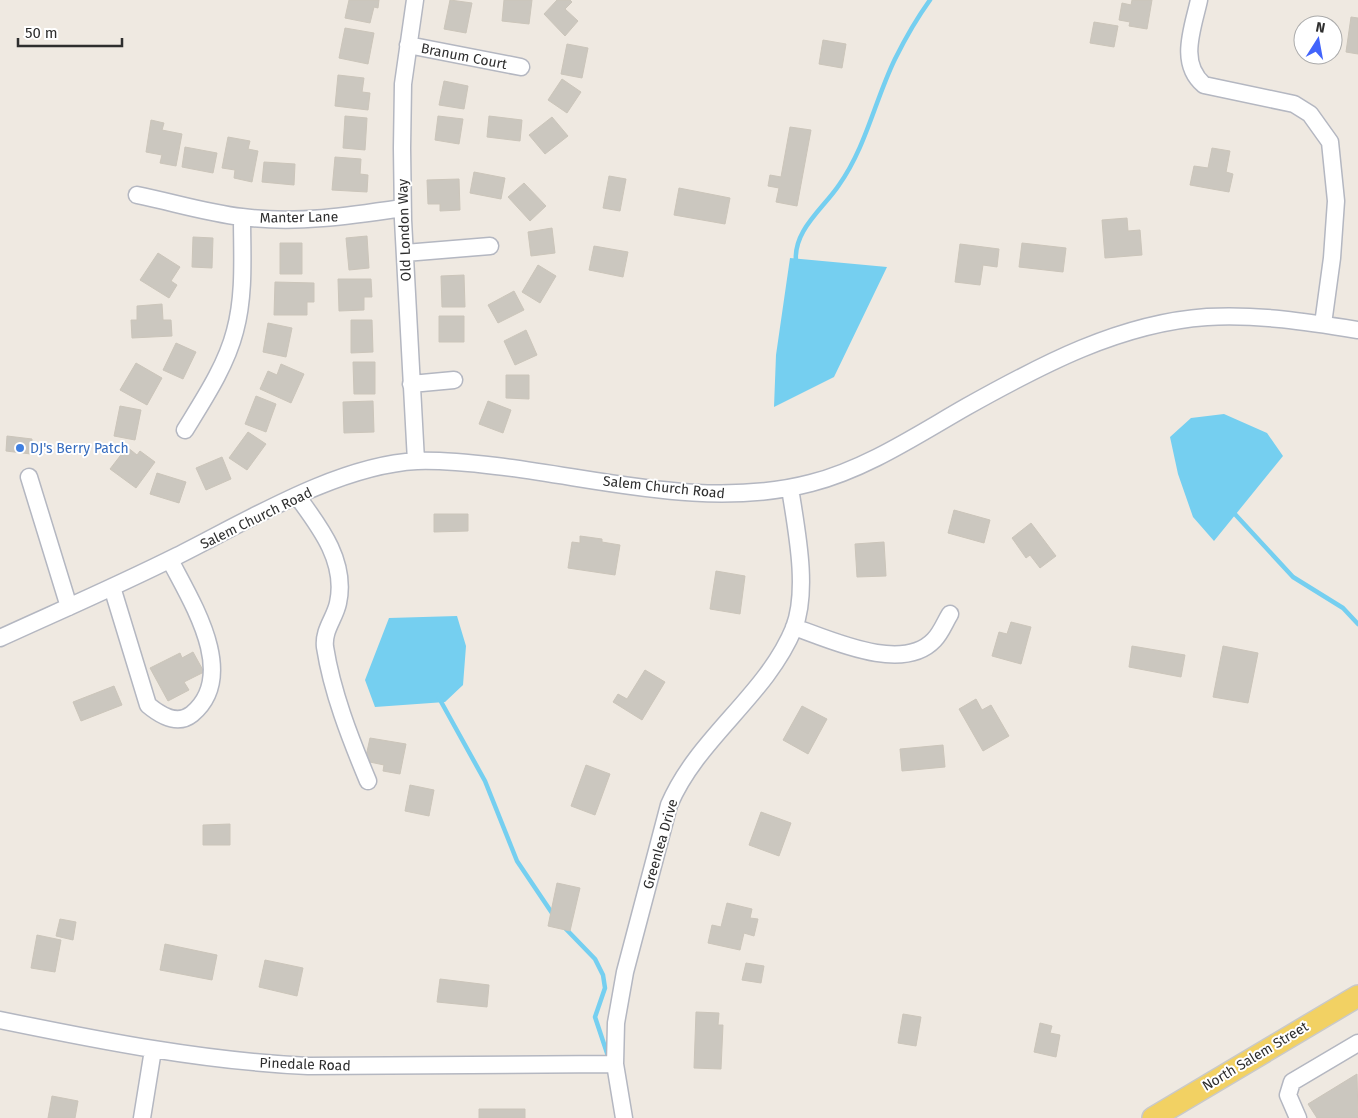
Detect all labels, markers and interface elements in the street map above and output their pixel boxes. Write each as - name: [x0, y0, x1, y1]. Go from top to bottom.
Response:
- scale bar: [18, 15, 121, 47]
- north arrow: [1293, 15, 1343, 65]
- text: N: [1314, 18, 1327, 37]
- text: 50 m: [25, 24, 58, 42]
- street label: Branum Court: [419, 40, 509, 73]
- street label: Old London Way: [394, 178, 415, 282]
- street label: Manter Lane: [260, 208, 338, 227]
- place label: DJ's Berry Patch: [30, 440, 129, 457]
- marker: DJ's Berry Patch: [14, 442, 26, 454]
- street label: Salem Church Road: [602, 473, 726, 502]
- street label: Salem Church Road: [197, 484, 315, 553]
- street label: Greenlea Drive: [639, 797, 681, 891]
- street label: North Salem Street: [1199, 1018, 1312, 1095]
- street label: Pinedale Road: [259, 1054, 351, 1075]

